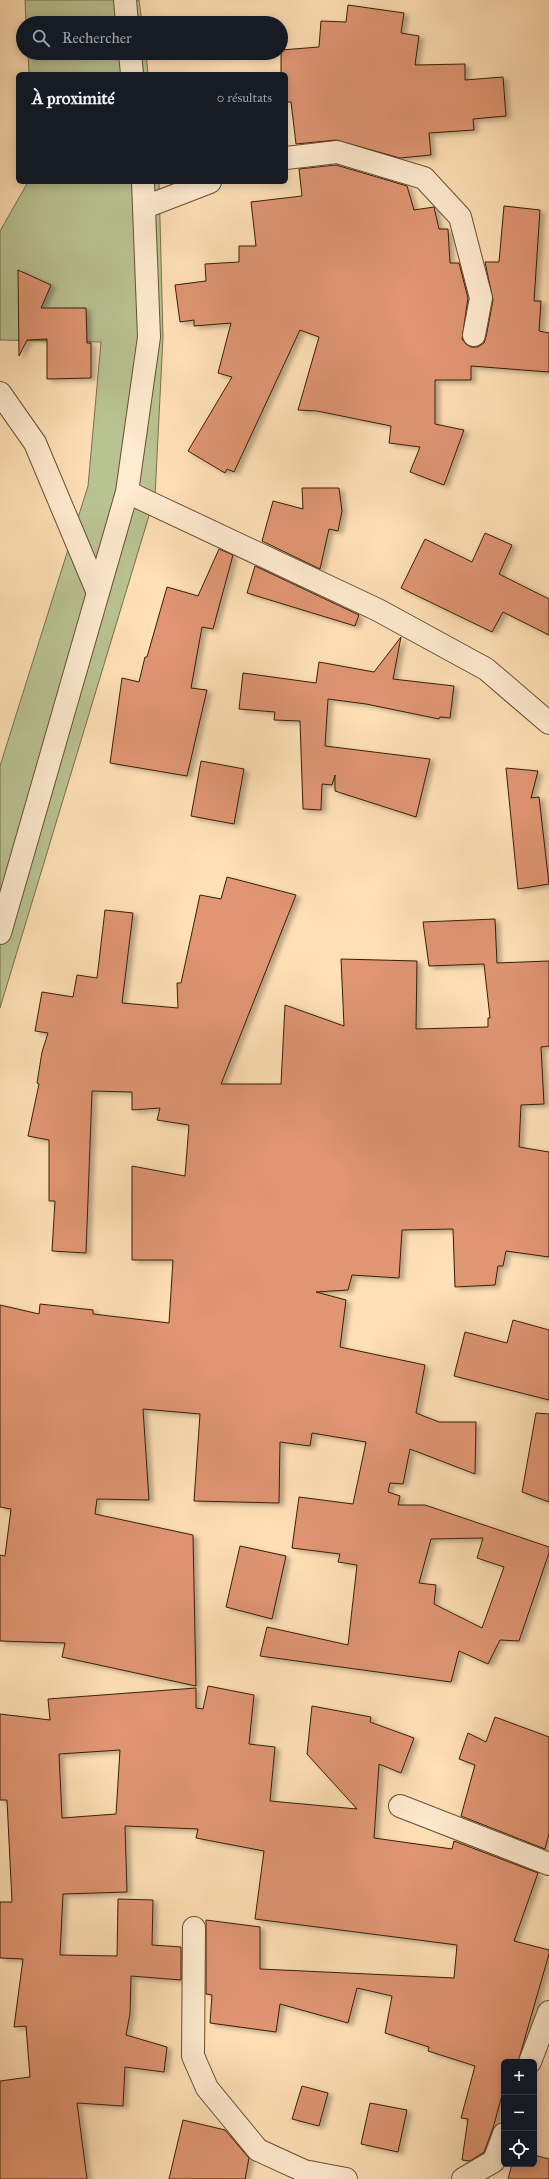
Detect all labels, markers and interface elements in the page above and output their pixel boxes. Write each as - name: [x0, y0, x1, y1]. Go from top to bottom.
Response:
- search box: [16, 16, 288, 60]
- icon: search: [30, 27, 52, 49]
- text: Rechercher: [62, 29, 132, 47]
- text: À proximité: [32, 88, 115, 109]
- text: 0 résultats: [217, 90, 272, 106]
- map controls: [501, 2059, 537, 2167]
- button: +: [501, 2059, 537, 2095]
- button: −: [501, 2095, 537, 2131]
- button: locate: [501, 2131, 537, 2167]

